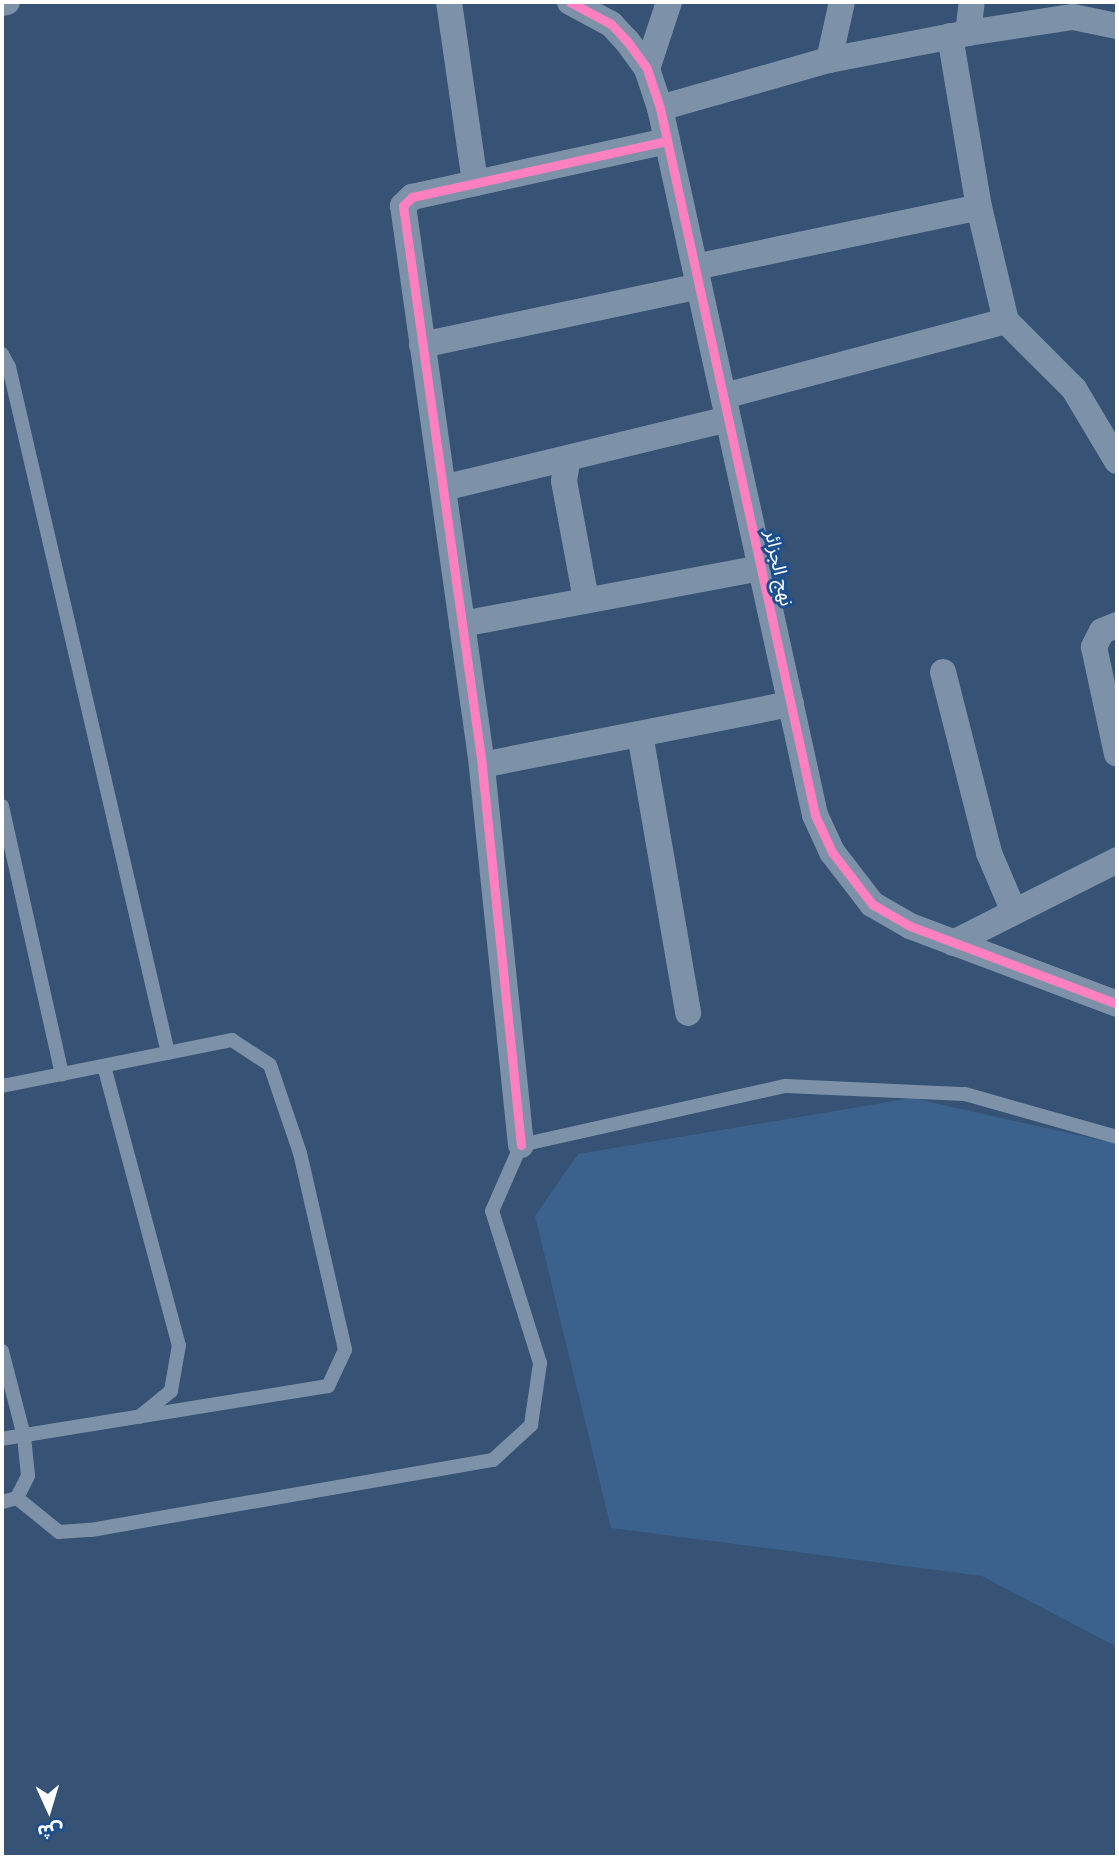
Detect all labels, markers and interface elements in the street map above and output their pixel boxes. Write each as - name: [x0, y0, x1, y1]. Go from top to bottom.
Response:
- street label: نهج الجزائر: [760, 528, 798, 608]
- north arrow: [14, 1775, 84, 1845]
- text: ش: [37, 1819, 64, 1844]

